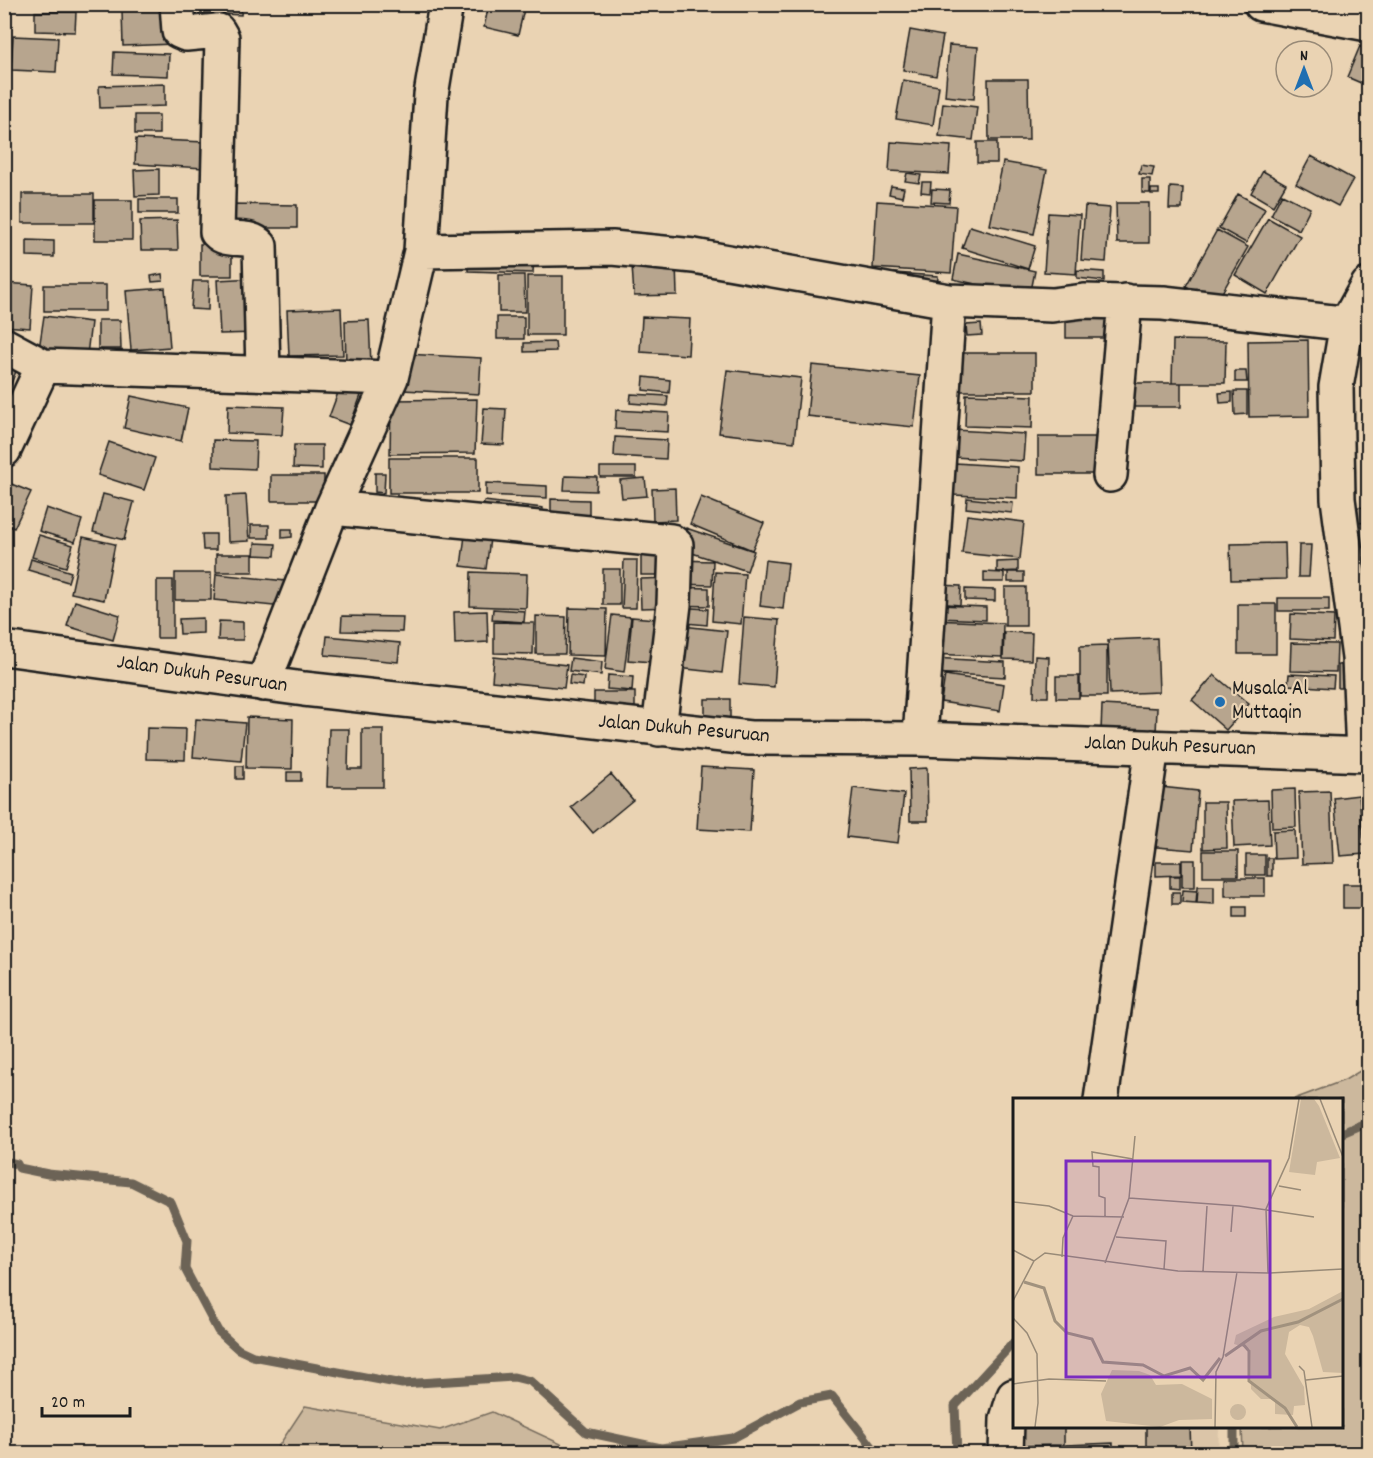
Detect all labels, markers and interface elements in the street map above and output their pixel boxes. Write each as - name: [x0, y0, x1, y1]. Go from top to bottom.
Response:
- north arrow: [1274, 39, 1334, 99]
- text: N: [1300, 45, 1308, 68]
- street label: Jalan Dukuh Pesuruan: [115, 648, 289, 702]
- place label: Musala Al Muttaqin: [1232, 675, 1308, 729]
- marker: Musala Al Muttaqin: [1213, 695, 1227, 709]
- street label: Jalan Dukuh Pesuruan: [597, 708, 771, 752]
- street label: Jalan Dukuh Pesuruan: [1084, 729, 1256, 765]
- inset map: [1013, 1098, 1343, 1428]
- scale bar: [42, 1380, 130, 1418]
- text: 20 m: [51, 1391, 85, 1416]

